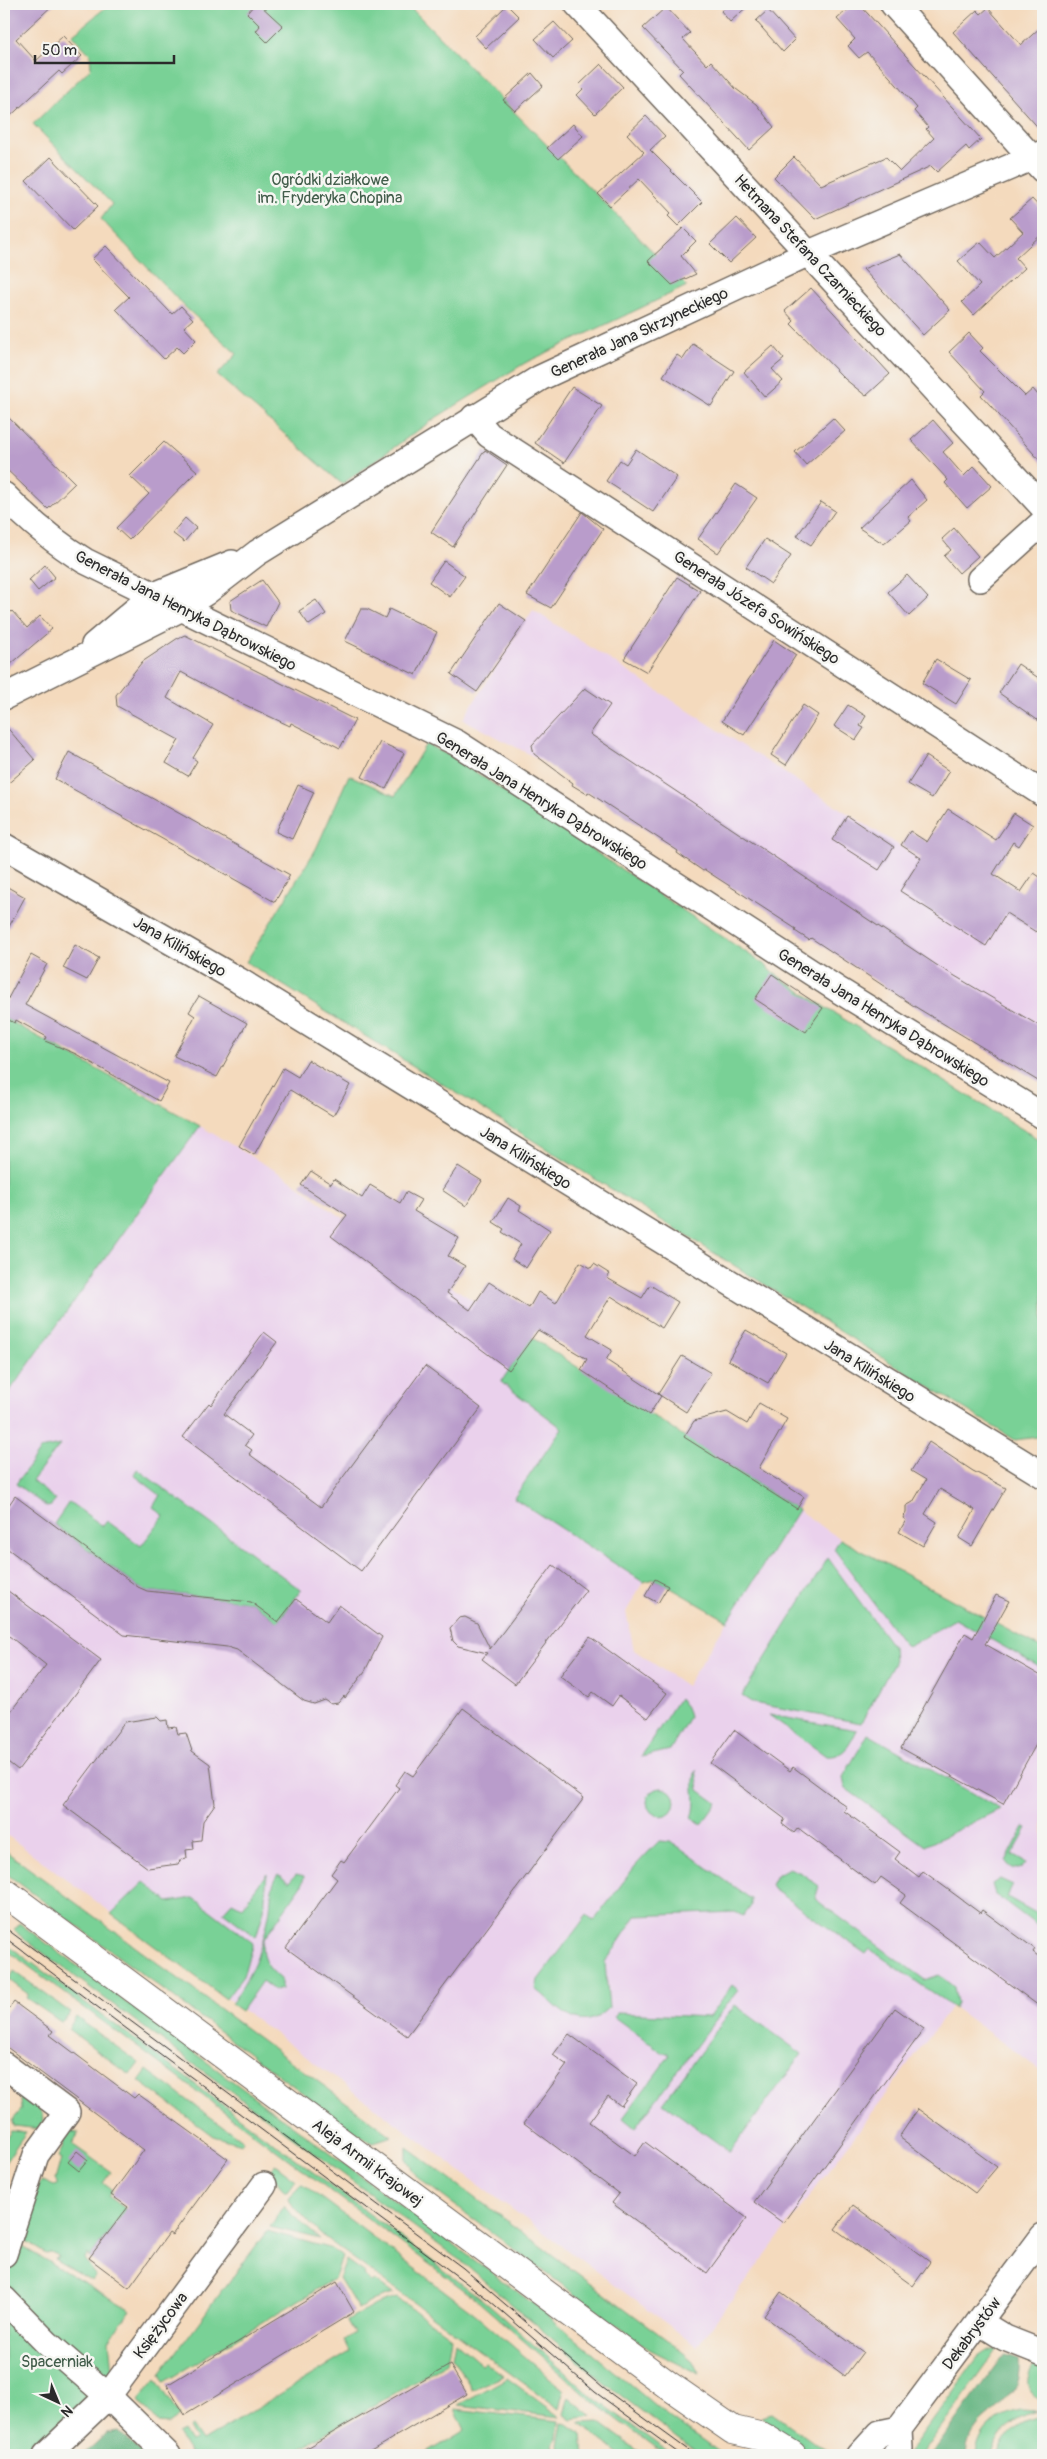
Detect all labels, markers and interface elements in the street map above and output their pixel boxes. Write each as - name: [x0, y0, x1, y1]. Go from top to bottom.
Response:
- scale bar: [35, 32, 174, 64]
- text: 50 m: [42, 41, 77, 60]
- park label: Ogródki działkowe im. Fryderyka Chopina: [258, 170, 402, 208]
- street label: Hetmana Stefana Czarnieckiego: [730, 170, 891, 341]
- street label: Generała Jana Skrzyneckiego: [547, 283, 732, 383]
- street label: Generała Jana Henryka Dąbrowskiego: [71, 546, 300, 676]
- street label: Generała Józefa Sowińskiego: [670, 547, 844, 669]
- street label: Generała Jana Henryka Dąbrowskiego: [432, 727, 651, 875]
- street label: Jana Kilińskiego: [129, 912, 230, 982]
- street label: Generała Jana Henryka Dąbrowskiego: [774, 944, 993, 1092]
- street label: Jana Kilińskiego: [476, 1122, 575, 1194]
- street label: Jana Kilińskiego: [820, 1335, 919, 1407]
- street label: Aleja Armii Krajowej: [308, 2115, 427, 2211]
- street label: Księżycowa: [129, 2288, 192, 2363]
- street label: Dekabrystów: [938, 2293, 1006, 2374]
- park label: Spacerniak: [21, 2352, 93, 2372]
- north arrow: [32, 2376, 82, 2426]
- text: N: [57, 2402, 76, 2420]

